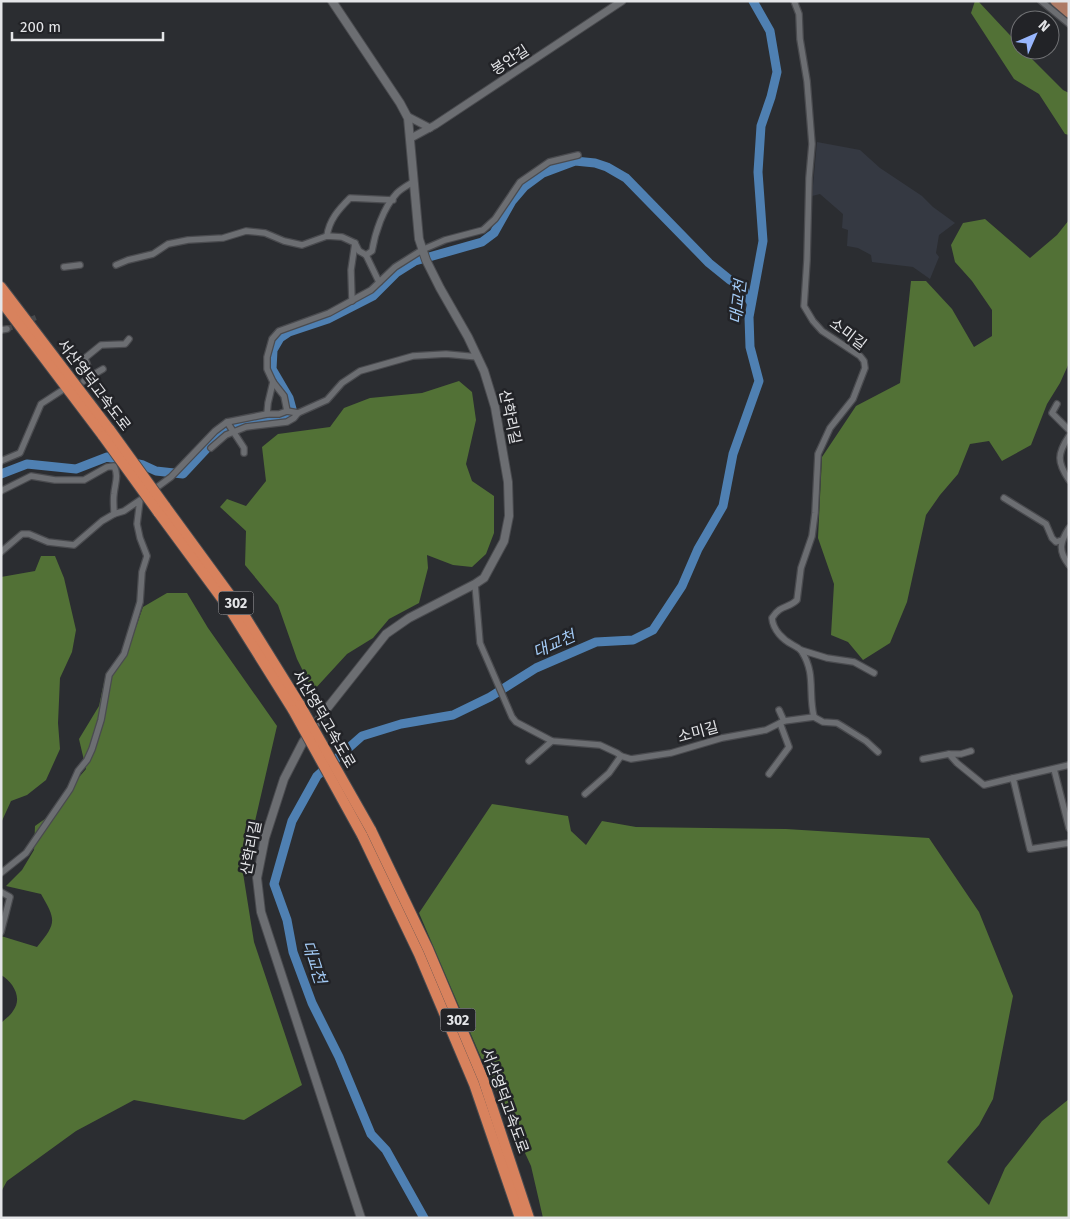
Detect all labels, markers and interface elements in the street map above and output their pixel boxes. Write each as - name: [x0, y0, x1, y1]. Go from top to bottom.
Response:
- scale bar: [12, 10, 164, 42]
- north arrow: [1010, 10, 1060, 60]
- text: N: [1035, 17, 1053, 35]
- text: 200 m: [20, 18, 61, 36]
- street label: 봉안길: [488, 41, 532, 79]
- water label: 대교천: [726, 277, 750, 325]
- street label: 소미길: [826, 314, 870, 354]
- street label: 서산영덕고속도로: [54, 335, 134, 435]
- street label: 산학리길: [495, 388, 525, 446]
- road number: 302: [218, 592, 254, 614]
- water label: 대교천: [530, 625, 580, 662]
- street label: 서산영덕고속도로: [289, 667, 359, 771]
- street label: 소미길: [676, 718, 720, 746]
- street label: 산학리길: [237, 819, 265, 877]
- water label: 대교천: [298, 938, 331, 988]
- road number: 302: [440, 1008, 476, 1032]
- street label: 서산영덕고속도로: [478, 1046, 532, 1156]

